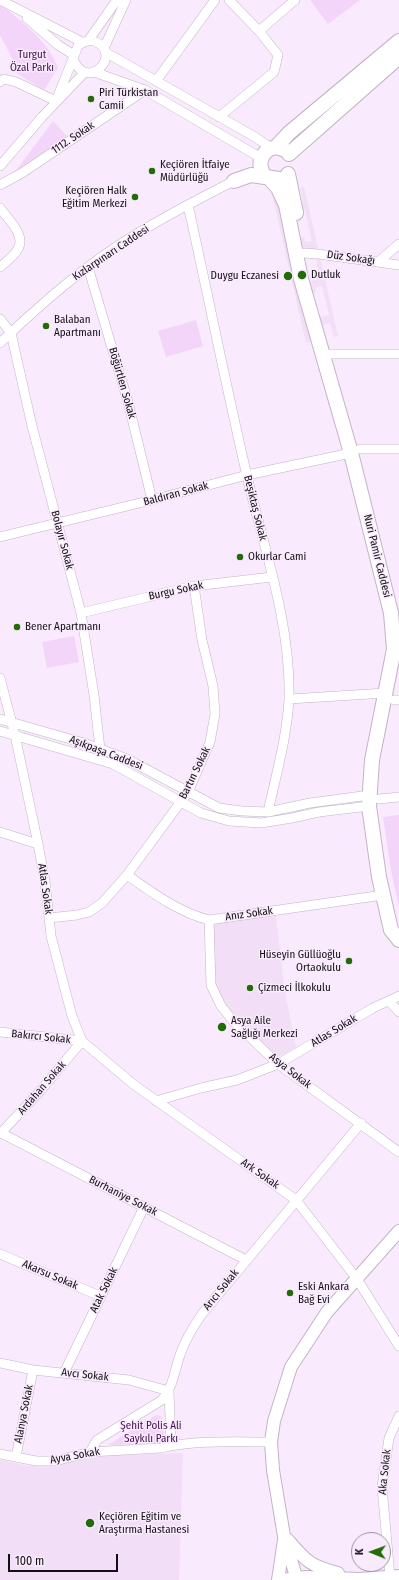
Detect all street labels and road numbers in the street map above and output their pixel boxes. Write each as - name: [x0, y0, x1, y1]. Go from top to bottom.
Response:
- street label: 1112. Sokak: [49, 119, 97, 157]
- street label: Kızlarpınarı Caddesi: [70, 222, 152, 284]
- street label: Düz Sokağı: [326, 248, 376, 268]
- street label: Böğürtlen Sokak: [106, 346, 138, 420]
- street label: Beşiktaş Sokak: [241, 474, 269, 542]
- street label: Baldıran Sokak: [142, 479, 210, 509]
- street label: Bolayır Sokak: [48, 509, 76, 571]
- street label: Nuri Pamir Caddesi: [360, 513, 394, 599]
- street label: Burgu Sokak: [147, 579, 205, 603]
- street label: Aşıkpaşa Caddesi: [67, 733, 145, 773]
- street label: Bartın Sokak: [177, 745, 213, 801]
- street label: Atlas Sokak: [35, 863, 55, 915]
- street label: Anız Sokak: [224, 904, 274, 924]
- street label: Atlas Sokak: [309, 1012, 359, 1050]
- street label: Bakırcı Sokak: [11, 1027, 71, 1047]
- street label: Asya Sokak: [266, 1050, 314, 1092]
- street label: Ardahan Sokak: [15, 1058, 69, 1118]
- street label: Ark Sokak: [238, 1156, 282, 1192]
- street label: Burhaniye Sokak: [87, 1173, 159, 1219]
- street label: Akarsu Sokak: [20, 1257, 80, 1293]
- street label: Atak Sokak: [87, 1265, 121, 1315]
- street label: Arıcı Sokak: [200, 1267, 242, 1313]
- street label: Avcı Sokak: [61, 1366, 109, 1384]
- street label: Alanya Sokak: [12, 1384, 36, 1444]
- street label: Ayva Sokak: [49, 1445, 101, 1467]
- street label: Aka Sokak: [376, 1449, 394, 1495]

